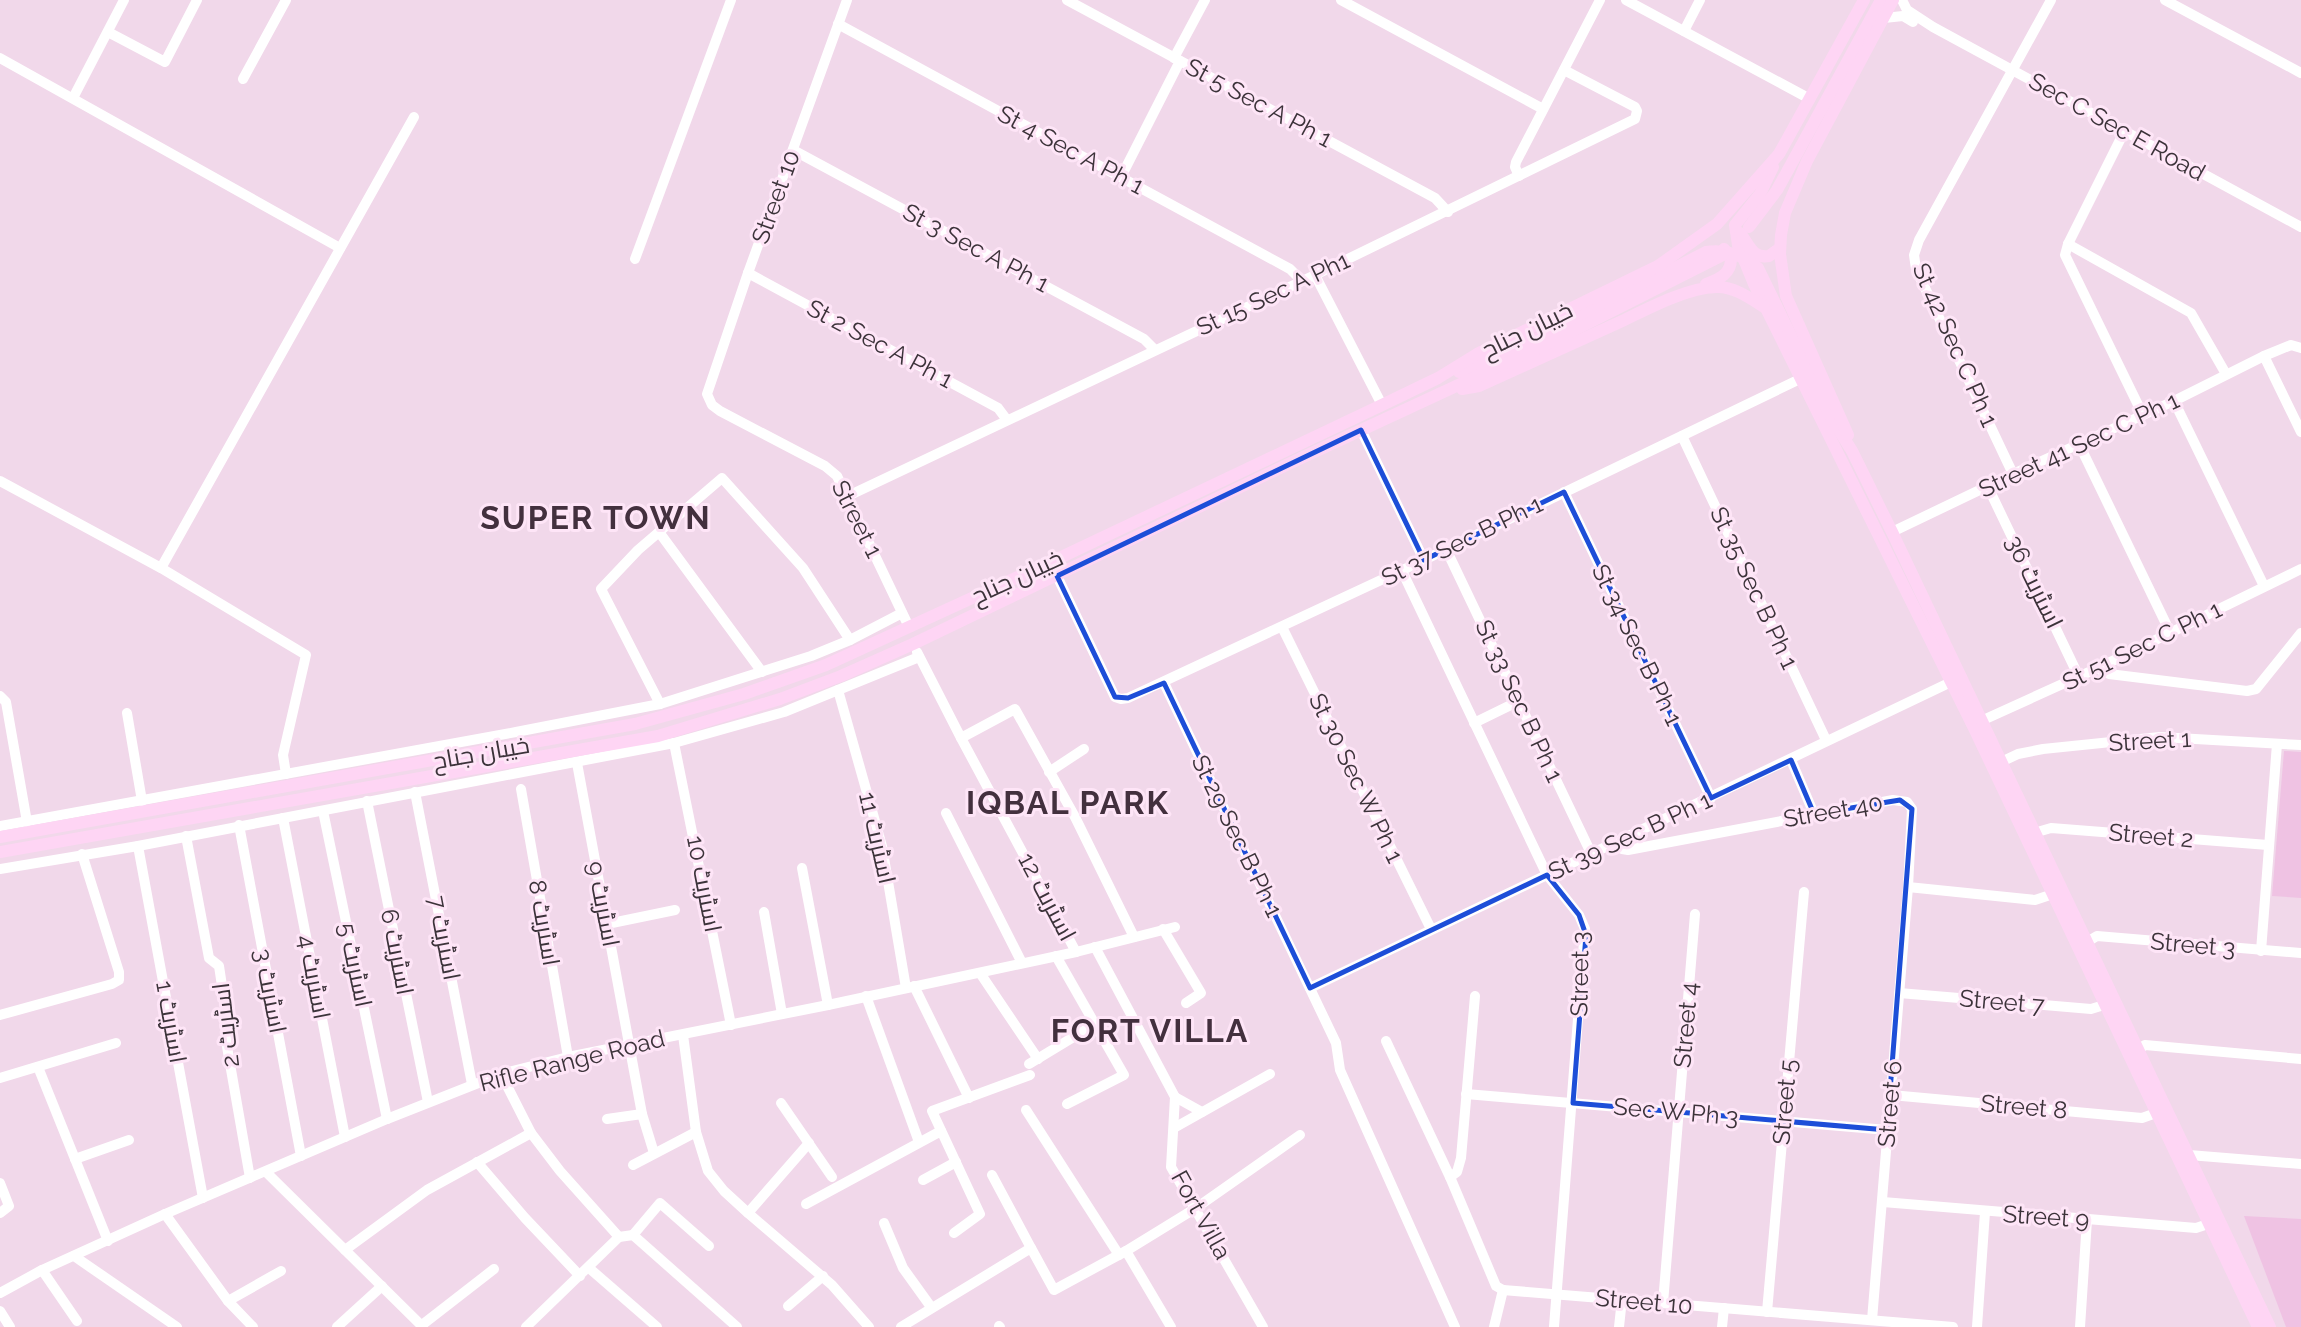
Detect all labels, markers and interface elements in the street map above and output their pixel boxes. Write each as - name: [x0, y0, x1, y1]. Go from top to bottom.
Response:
- street label: St 5 Sec A Ph 1: [1181, 52, 1337, 153]
- street label: Sec C Sec E Road: [2024, 66, 2210, 187]
- street label: St 4 Sec A Ph 1: [993, 99, 1150, 200]
- street label: Street 10: [745, 146, 806, 248]
- street label: St 3 Sec A Ph 1: [898, 197, 1054, 298]
- street label: St 15 Sec A Ph1: [1191, 245, 1354, 342]
- street label: St 42 Sec C Ph 1: [1906, 258, 2005, 431]
- street label: St 2 Sec A Ph 1: [802, 293, 958, 394]
- street label: خیبان جناح: [1476, 295, 1578, 366]
- street label: Street 41 Sec C Ph 1: [1974, 385, 2184, 504]
- street label: Street 1: [826, 475, 889, 562]
- street label: St 37 Sec B Ph 1: [1377, 489, 1547, 592]
- district label: SUPER TOWN: [480, 499, 712, 536]
- street label: St 35 Sec B Ph 1: [1704, 502, 1805, 674]
- street label: اسٹریٹ 36: [1999, 530, 2069, 633]
- street label: خیبان جناح: [966, 543, 1068, 612]
- street label: St 34 Sec B Ph 1: [1586, 559, 1689, 730]
- street label: St 51 Sec C Ph 1: [2057, 594, 2226, 697]
- street label: St 33 Sec B Ph 1: [1469, 615, 1570, 787]
- street label: St 30 Sec W Ph 1: [1303, 688, 1410, 867]
- street label: Street 1: [2108, 724, 2192, 757]
- street label: خیبان جناح: [430, 730, 532, 777]
- street label: St 29 Sec B Ph 1: [1186, 750, 1289, 921]
- district label: IQBAL PARK: [966, 784, 1170, 821]
- street label: St 39 Sec B Ph 1: [1544, 785, 1716, 886]
- street label: Street 40: [1781, 788, 1885, 834]
- street label: اسٹریٹ 11: [853, 789, 902, 887]
- street label: Street 2: [2107, 817, 2195, 854]
- street label: اسٹریٹ 10: [681, 833, 728, 935]
- street label: اسٹریٹ 12: [1012, 848, 1083, 946]
- street label: اسٹریٹ 9: [581, 859, 626, 949]
- street label: اسٹریٹ 8: [523, 878, 566, 968]
- street label: اسٹریٹ 7: [422, 893, 467, 983]
- street label: اسٹریٹ 6: [375, 906, 420, 997]
- street label: اسٹریٹ 5: [332, 920, 379, 1010]
- street label: Street 3: [2149, 926, 2237, 963]
- street label: Street 3: [1564, 931, 1595, 1017]
- street label: اسٹریٹ 4: [292, 932, 337, 1022]
- street label: اسٹریٹ 3: [248, 946, 293, 1036]
- street label: اسٹریٹ 1: [150, 979, 193, 1065]
- street label: اسٹریٹ 2: [206, 981, 245, 1069]
- street label: Street 4: [1667, 981, 1704, 1069]
- street label: Street 7: [1958, 983, 2046, 1020]
- district label: FORT VILLA: [1051, 1012, 1249, 1049]
- street label: Rifle Range Road: [476, 1023, 668, 1098]
- street label: Street 5: [1766, 1058, 1803, 1146]
- street label: Street 6: [1871, 1059, 1908, 1149]
- street label: Street 8: [1979, 1088, 2069, 1125]
- street label: Sec W Ph 3: [1612, 1092, 1740, 1131]
- street label: Fort Villa: [1165, 1165, 1238, 1264]
- street label: Street 9: [2002, 1199, 2090, 1234]
- street label: Street 10: [1594, 1283, 1694, 1320]

